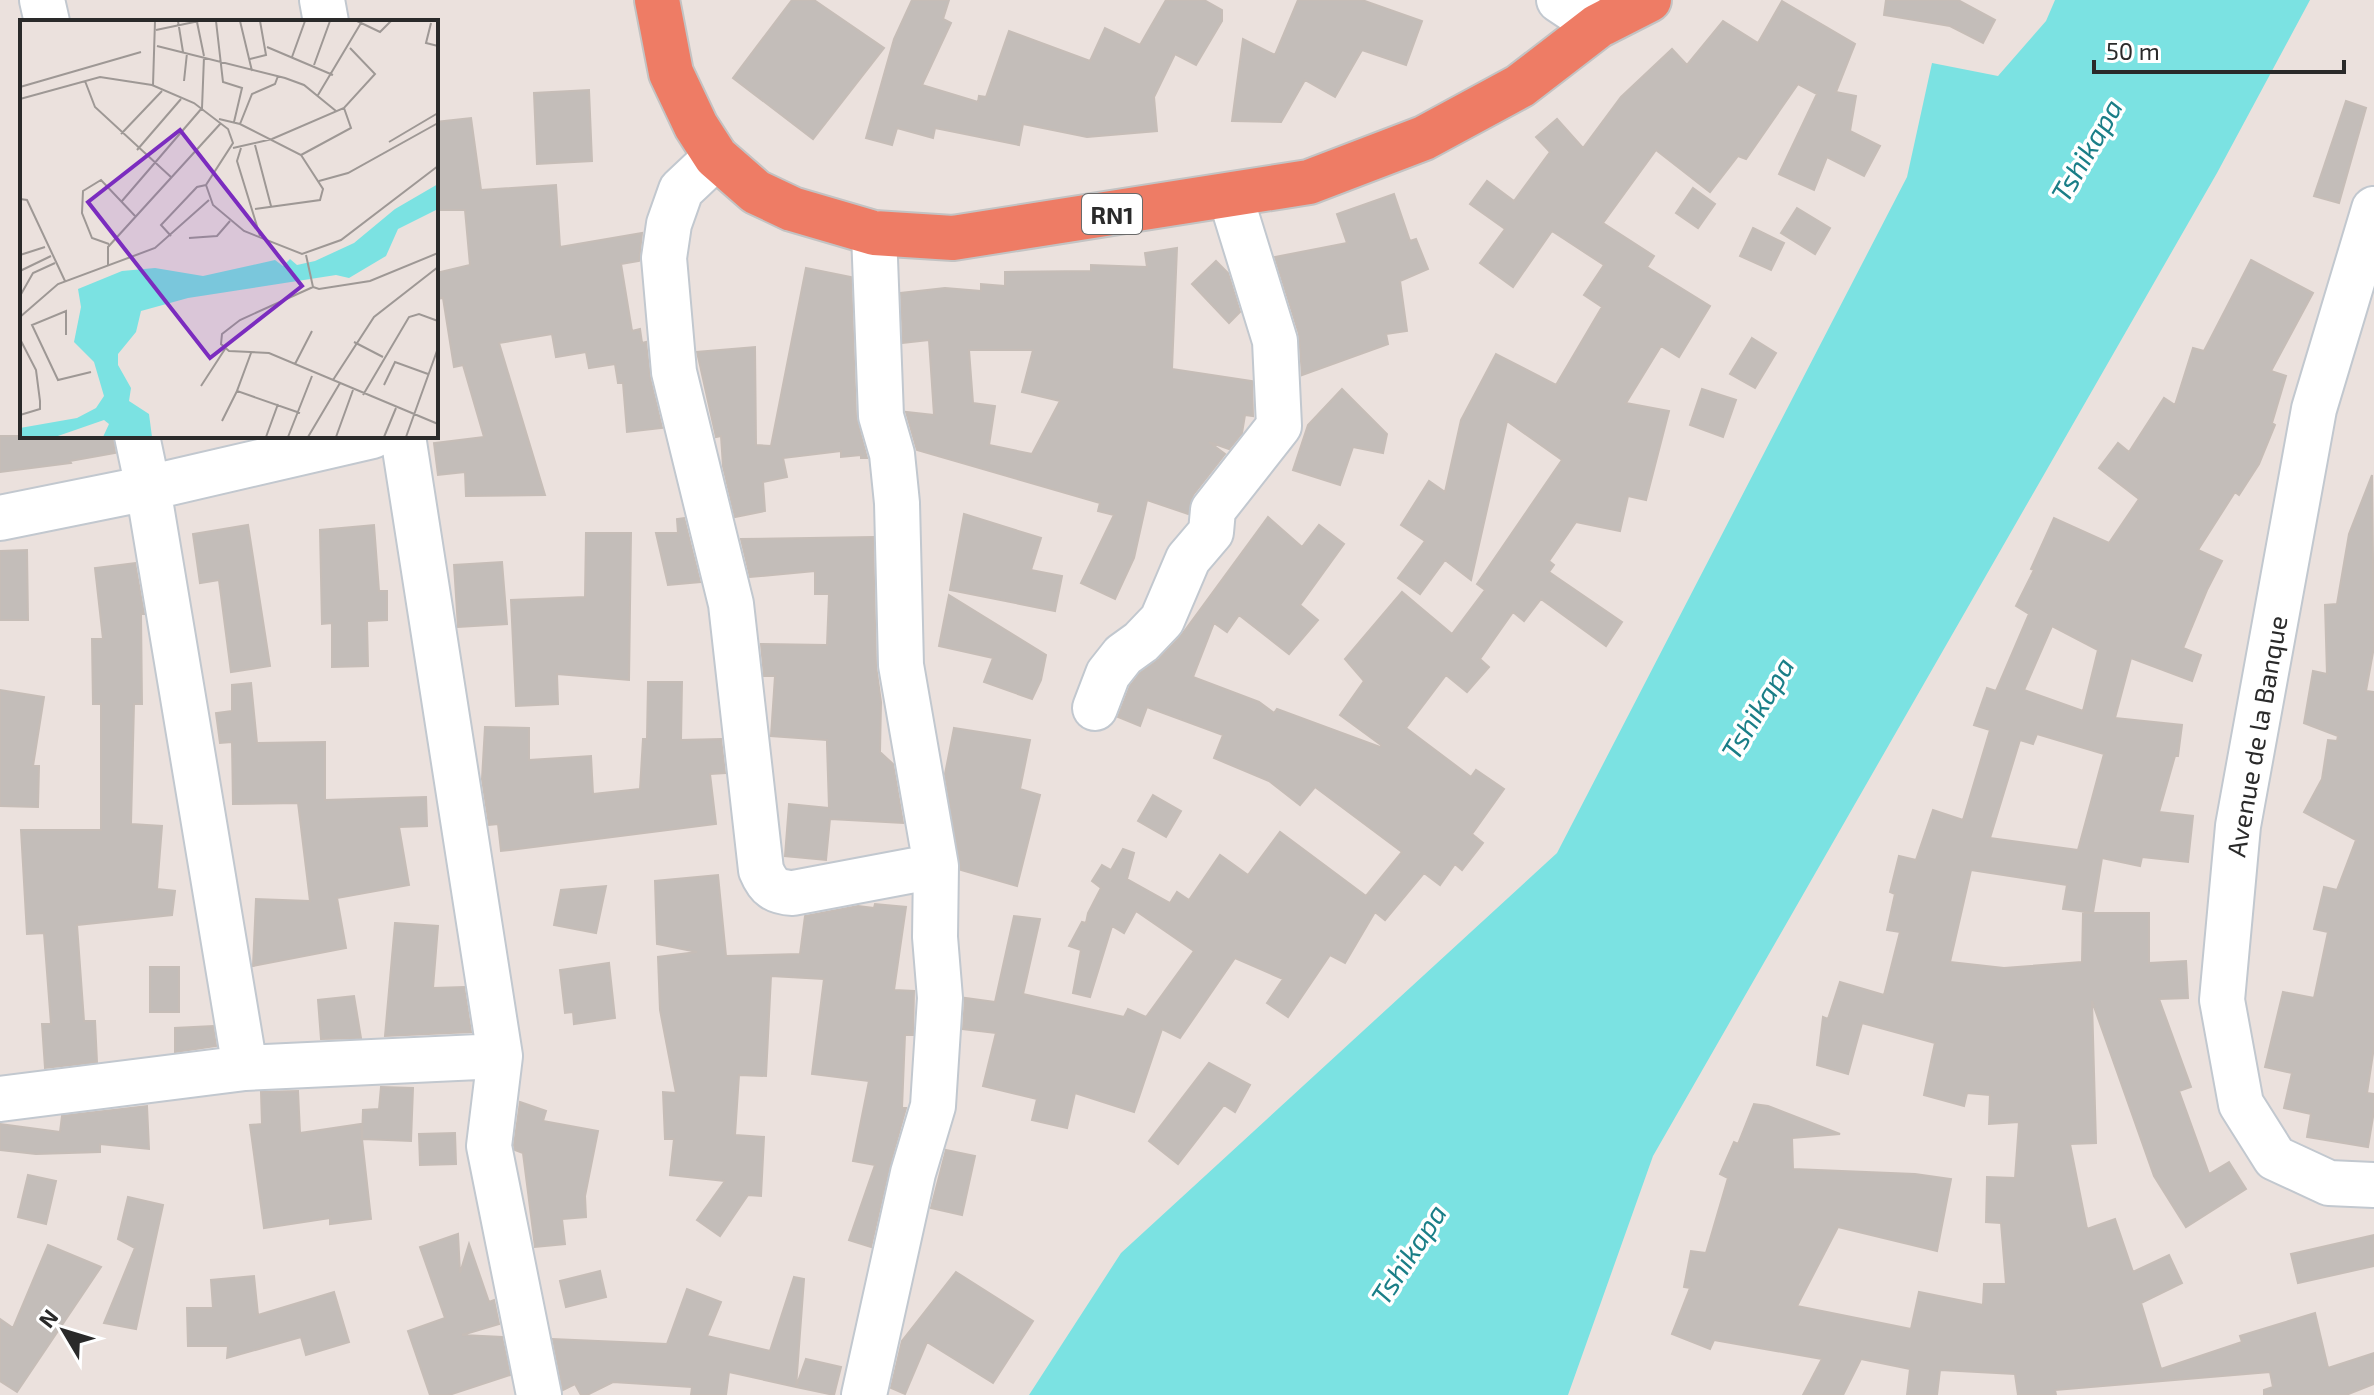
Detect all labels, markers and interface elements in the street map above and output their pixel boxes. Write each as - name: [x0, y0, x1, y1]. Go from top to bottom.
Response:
- inset map: [20, 20, 438, 438]
- scale bar: [2094, 24, 2344, 74]
- text: 50 m: [2106, 36, 2160, 65]
- water label: Tshikapa: [2043, 92, 2129, 208]
- road number: RN1: [1082, 194, 1142, 234]
- street label: Avenue de la Banque: [2220, 613, 2292, 859]
- water label: Tshikapa: [1713, 651, 1801, 765]
- water label: Tshikapa: [1363, 1197, 1453, 1311]
- north arrow: [24, 1291, 104, 1371]
- text: N: [32, 1304, 63, 1332]

